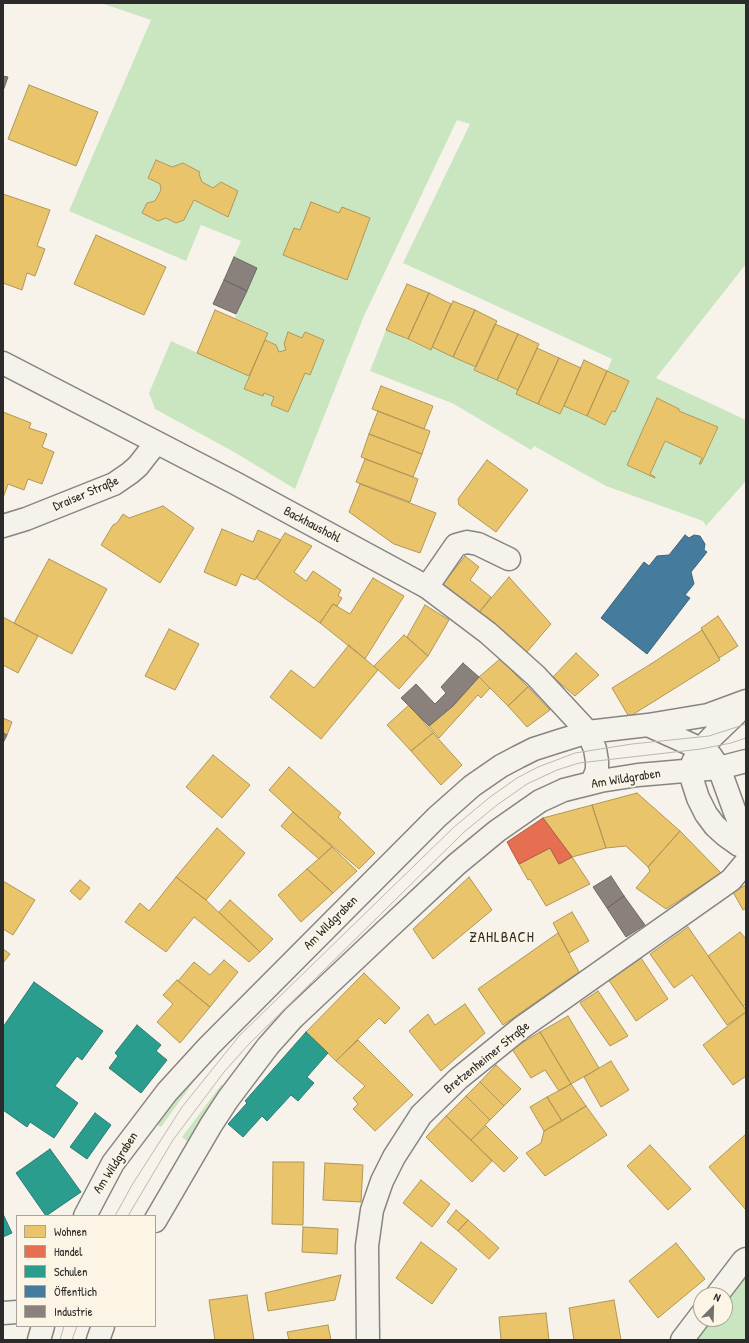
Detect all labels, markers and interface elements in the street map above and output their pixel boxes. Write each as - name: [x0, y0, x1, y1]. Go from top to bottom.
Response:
- street label: Draiser Straße: [51, 473, 121, 515]
- street label: Backhaushohl: [281, 503, 343, 547]
- street label: Am Wildgraben: [590, 766, 662, 792]
- street label: Am Wildgraben: [301, 893, 361, 953]
- district label: ZAHLBACH: [469, 929, 535, 947]
- street label: Bretzenheimer Straße: [441, 1019, 533, 1097]
- street label: Am Wildgraben: [90, 1129, 142, 1197]
- legend: [16, 1215, 156, 1327]
- text: Wohnen: [54, 1223, 87, 1240]
- text: Handel: [54, 1243, 82, 1260]
- text: Schulen: [54, 1263, 87, 1280]
- text: Öffentlich: [54, 1283, 97, 1300]
- north arrow: [693, 1287, 733, 1327]
- text: N: [712, 1289, 723, 1304]
- text: Industrie: [54, 1303, 93, 1320]

